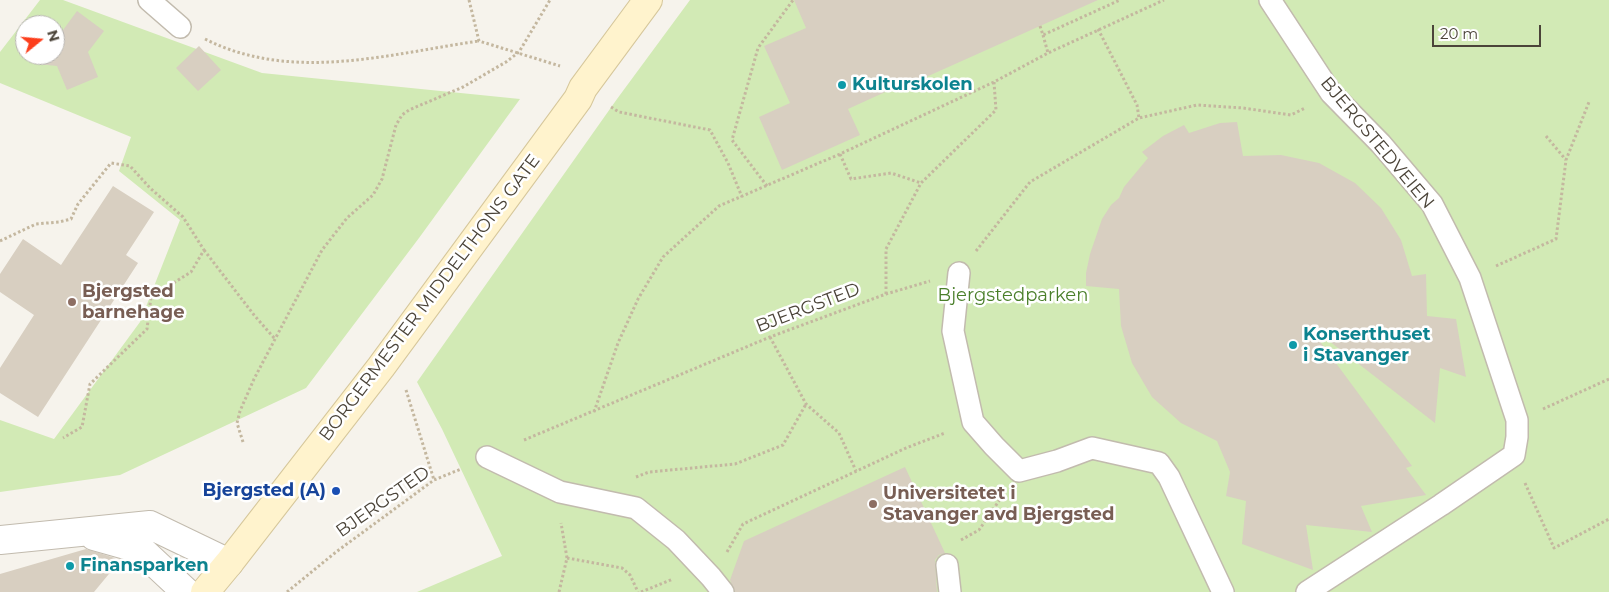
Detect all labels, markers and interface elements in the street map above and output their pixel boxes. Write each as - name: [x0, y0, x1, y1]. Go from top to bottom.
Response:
- north arrow: [15, 15, 65, 65]
- scale bar: [1434, 15, 1543, 47]
- text: 20 m: [1440, 24, 1478, 43]
- text: N: [43, 28, 64, 44]
- street label: BJERGSTEDVEIEN: [1315, 73, 1439, 213]
- place label: Kulturskolen: [852, 74, 973, 96]
- marker: Kulturskolen: [836, 79, 848, 91]
- street label: BORGERMESTER MIDDELTHONS GATE: [315, 150, 545, 446]
- street label: BJERGSTED: [753, 278, 863, 338]
- place label: Bjergsted barnehage: [82, 281, 184, 324]
- park label: Bjergstedparken: [938, 285, 1088, 307]
- marker: Bjergsted barnehage: [66, 296, 78, 308]
- place label: Konserthuset i Stavanger: [1303, 324, 1430, 366]
- marker: Konserthuset i Stavanger: [1287, 339, 1299, 351]
- street label: BJERGSTED: [332, 462, 434, 542]
- place label: Bjergsted (A): [202, 480, 326, 502]
- place label: Universitetet i Stavanger avd Bjergsted: [883, 483, 1114, 526]
- marker: Bjergsted (A): [330, 485, 342, 497]
- marker: Universitetet i Stavanger avd Bjergsted: [867, 498, 879, 510]
- place label: Finansparken: [80, 555, 209, 577]
- marker: Finansparken: [64, 560, 76, 572]

